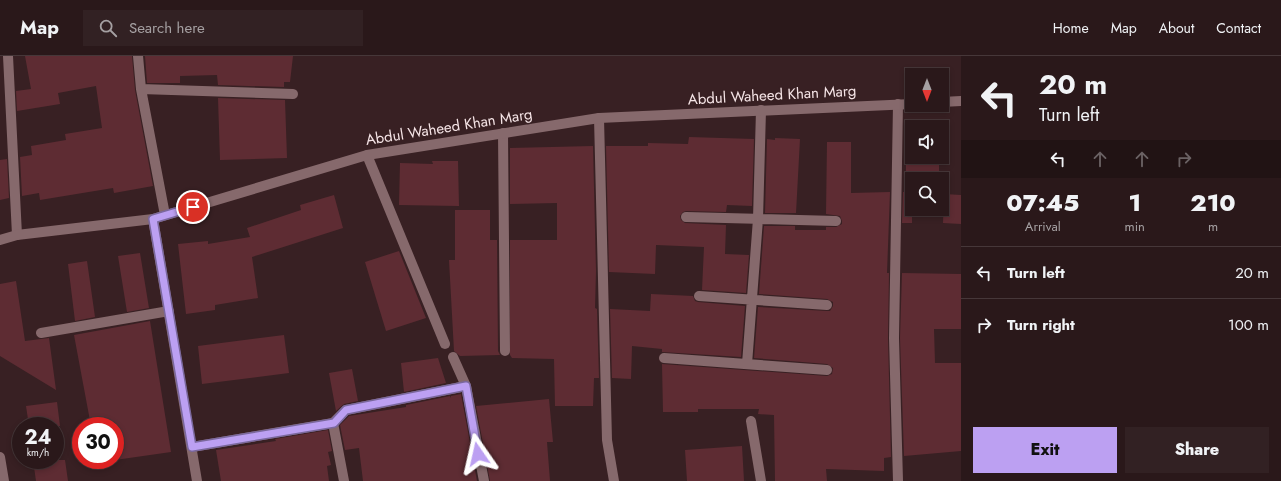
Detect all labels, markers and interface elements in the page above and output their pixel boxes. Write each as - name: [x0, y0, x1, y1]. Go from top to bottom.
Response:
- search box: [83, 10, 363, 46]
- text: Map: [20, 14, 59, 41]
- icon: search: [97, 17, 119, 39]
- text: Search here: [129, 17, 205, 39]
- text: Home: [1053, 18, 1089, 38]
- text: Map: [1111, 18, 1137, 38]
- text: About: [1159, 18, 1194, 38]
- text: Contact: [1216, 18, 1261, 38]
- text: 20 m: [1039, 64, 1107, 105]
- north arrow: [905, 68, 949, 112]
- map controls: [905, 68, 949, 216]
- icon: left: [973, 72, 1025, 124]
- street label: Abdul Waheed Khan Marg: [687, 80, 857, 110]
- text: Turn left: [1039, 102, 1099, 128]
- street label: Abdul Waheed Khan Marg: [364, 103, 534, 151]
- button: sound: [905, 120, 949, 164]
- icon: left: [1047, 148, 1069, 170]
- icon: ahead: [1089, 148, 1111, 170]
- icon: ahead: [1131, 148, 1153, 170]
- icon: right: [1173, 148, 1195, 170]
- button: search: [905, 172, 949, 216]
- text: 07:45: [1006, 185, 1079, 220]
- text: 1: [1128, 185, 1141, 220]
- text: 210: [1190, 185, 1236, 220]
- pin: [176, 190, 210, 224]
- icon: arrive: [182, 196, 204, 218]
- text: Arrival: [1025, 217, 1061, 236]
- text: min: [1125, 217, 1145, 236]
- text: m: [1208, 217, 1218, 236]
- icon: left: [973, 262, 995, 284]
- text: Turn left: [1007, 262, 1065, 284]
- text: 20 m: [1235, 262, 1269, 284]
- icon: right: [973, 314, 995, 336]
- text: Turn right: [1007, 314, 1075, 336]
- text: 100 m: [1228, 314, 1269, 336]
- speed limit sign: 30: [72, 417, 124, 469]
- text: 24: [24, 423, 52, 452]
- button: Exit: [973, 427, 1117, 473]
- button: Share: [1125, 427, 1269, 473]
- position arrow: [457, 433, 499, 475]
- text: km/h: [27, 445, 49, 460]

